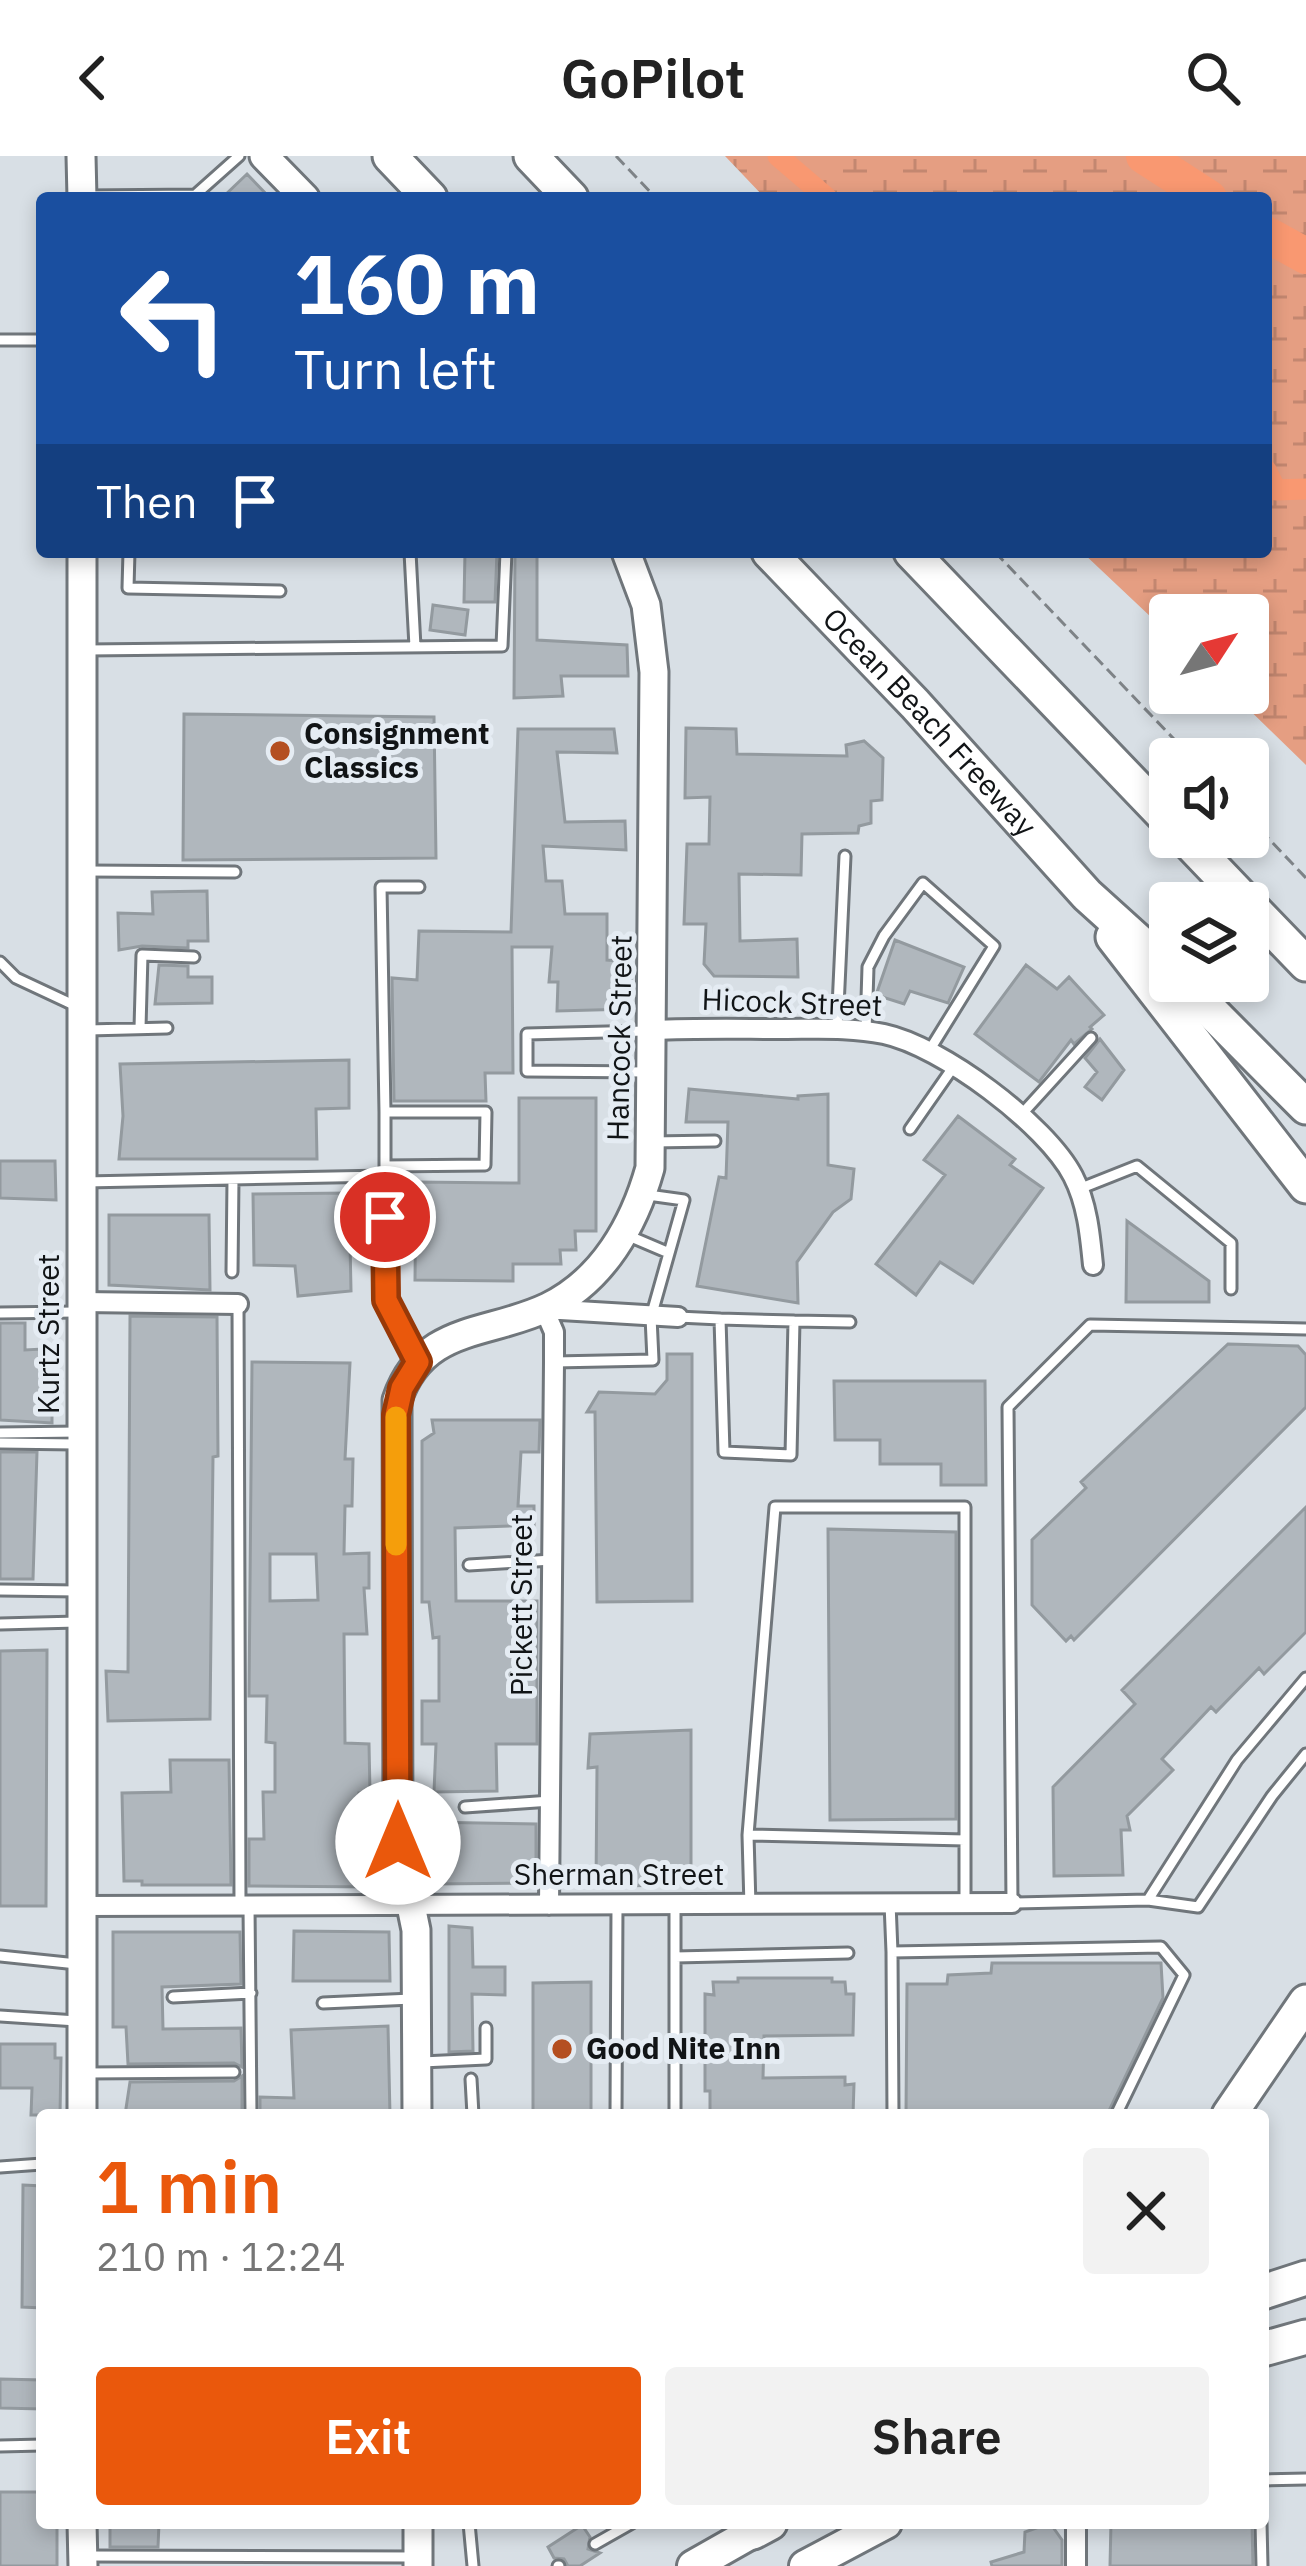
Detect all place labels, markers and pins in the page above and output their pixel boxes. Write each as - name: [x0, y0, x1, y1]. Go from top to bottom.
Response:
- place label: Consignment Classics: [304, 713, 490, 786]
- marker: Consignment Classics: [267, 738, 293, 764]
- pin: [334, 1166, 436, 1268]
- place label: Good Nite Inn: [586, 2028, 781, 2067]
- marker: Good Nite Inn: [549, 2036, 575, 2062]

